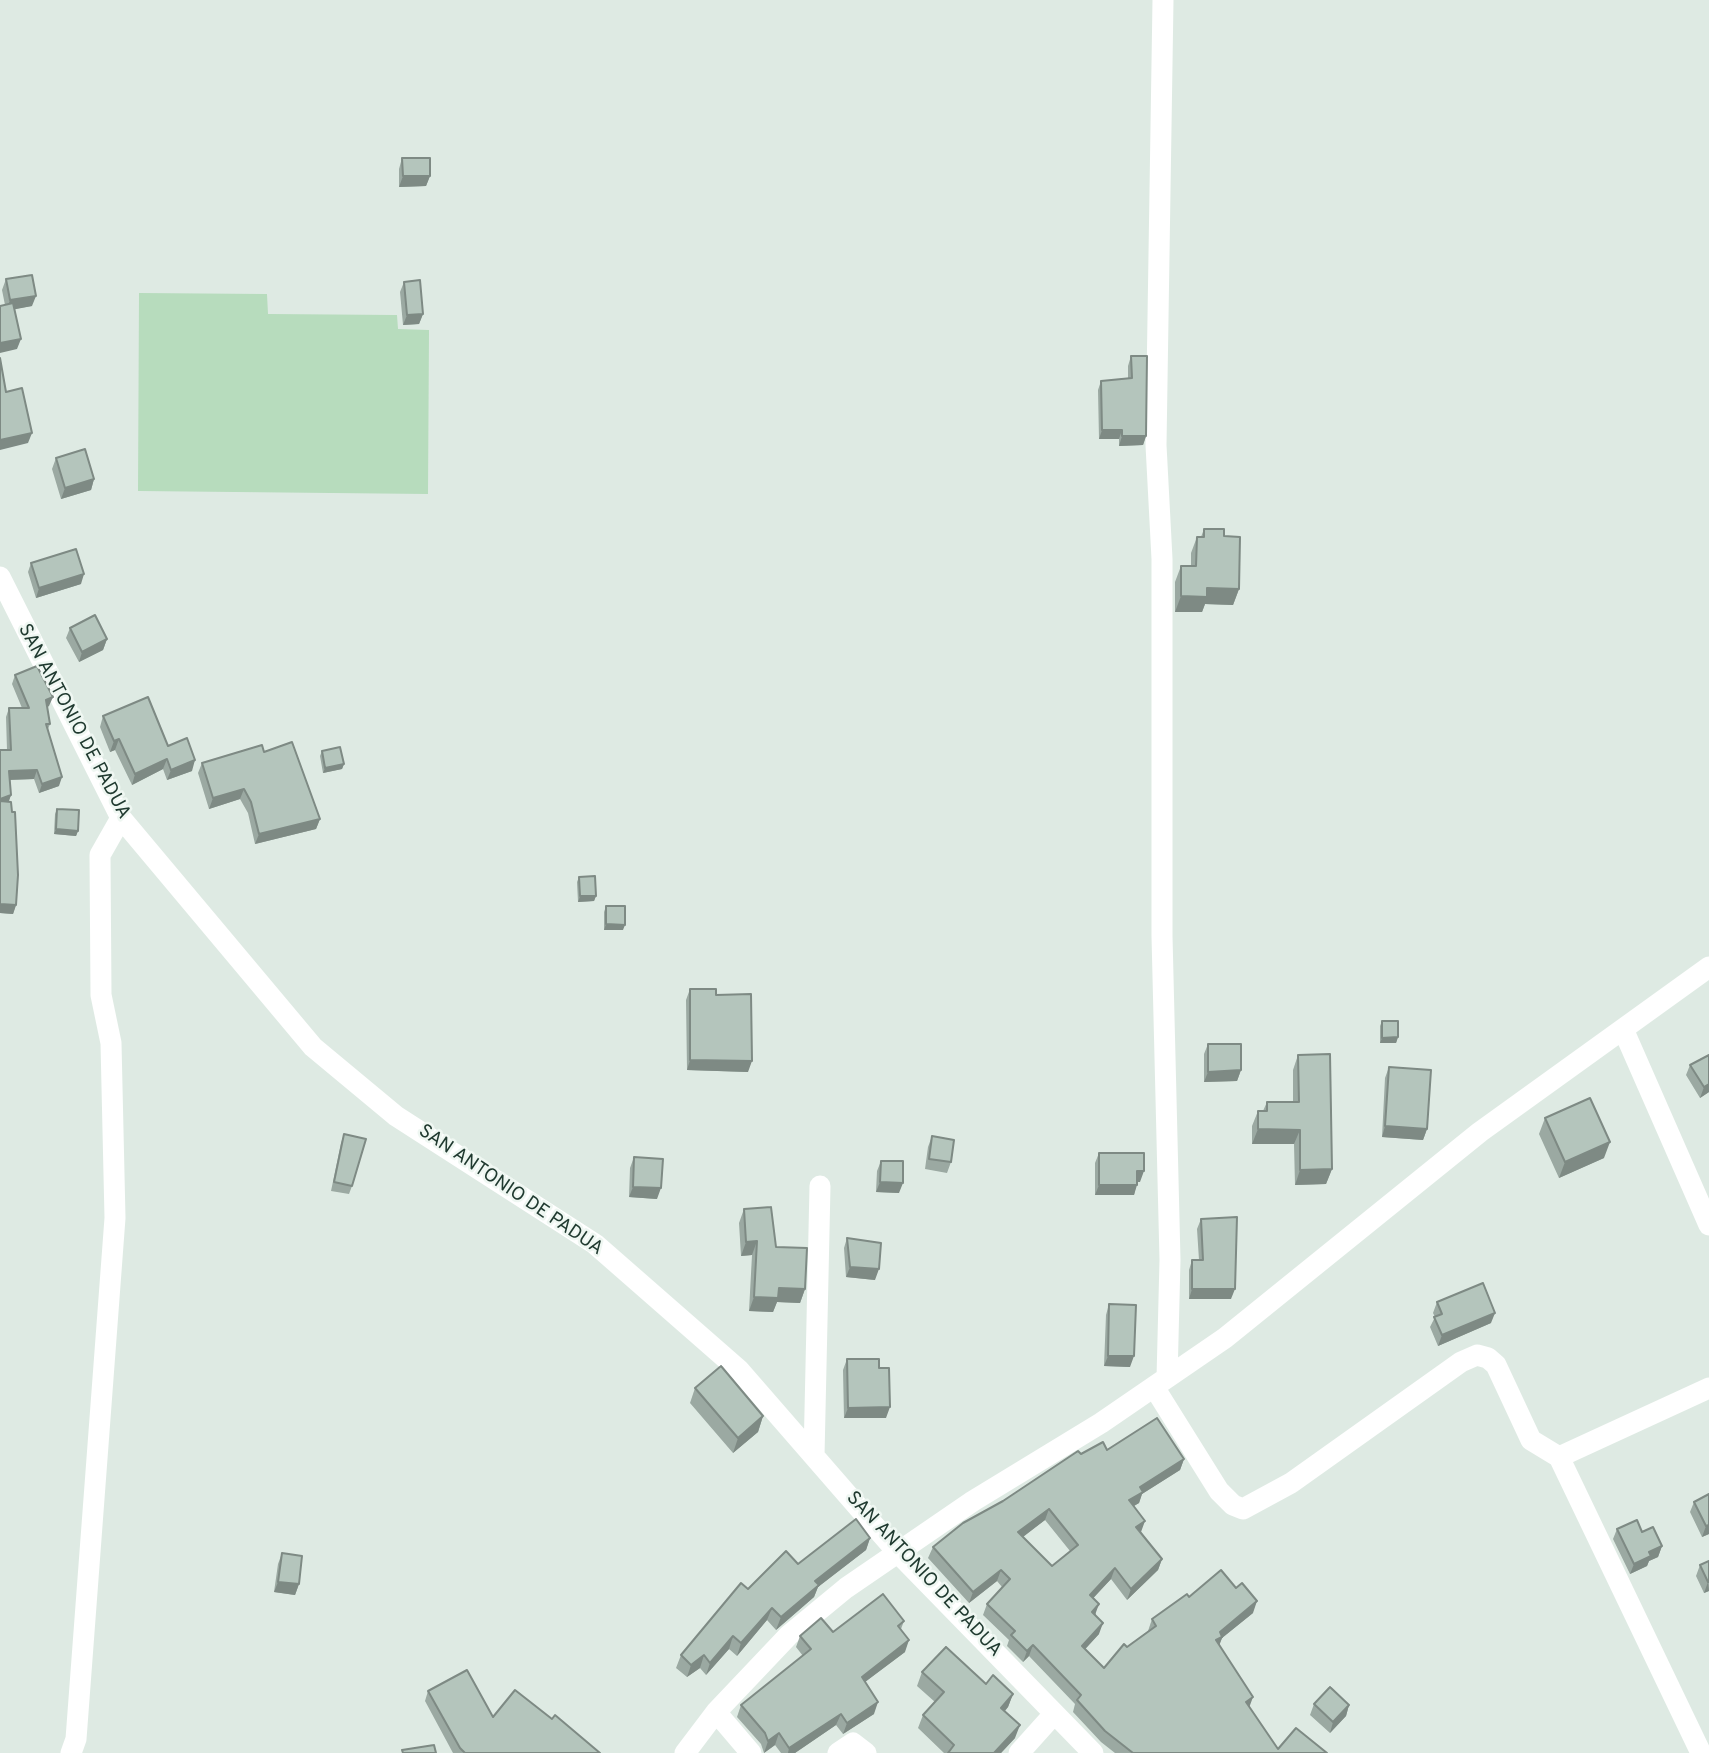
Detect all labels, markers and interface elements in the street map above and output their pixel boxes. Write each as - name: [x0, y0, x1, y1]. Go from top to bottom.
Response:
- street label: SAN ANTONIO DE PADUA: [12, 621, 134, 823]
- street label: SAN ANTONIO DE PADUA: [413, 1121, 607, 1261]
- street label: SAN ANTONIO DE PADUA: [840, 1488, 1006, 1662]

